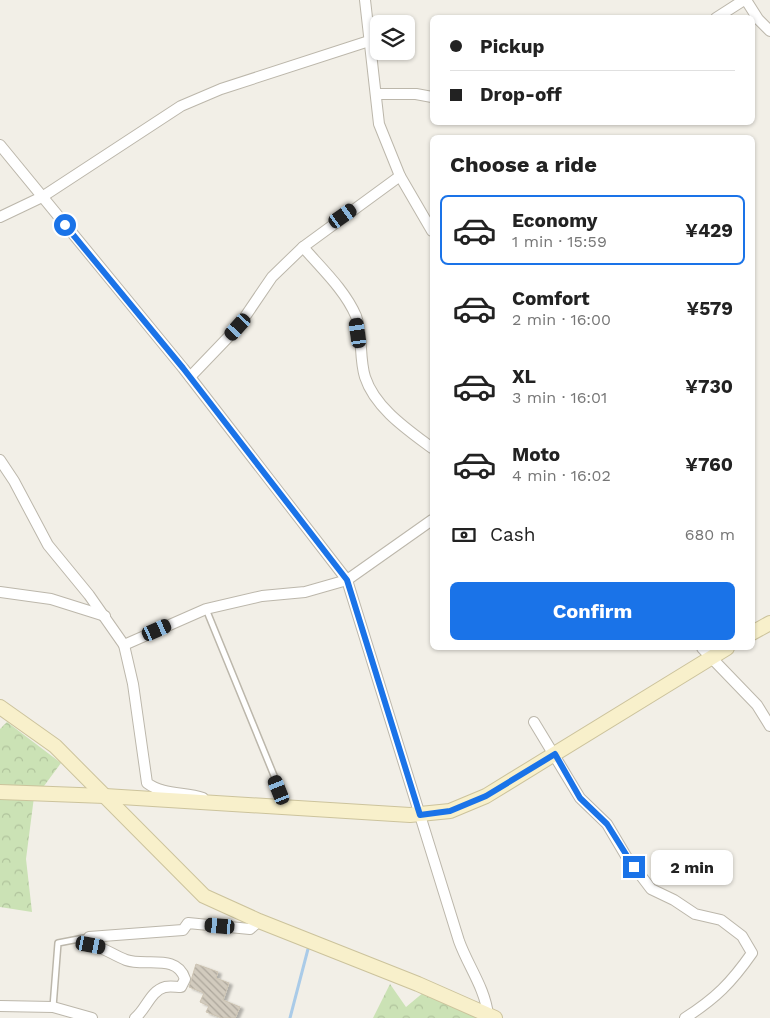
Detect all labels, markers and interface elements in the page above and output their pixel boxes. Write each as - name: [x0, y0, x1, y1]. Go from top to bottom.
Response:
- map controls: [370, 15, 415, 60]
- button: layers: [370, 15, 415, 60]
- text: Pickup: [480, 35, 544, 58]
- text: Drop-off: [480, 83, 562, 106]
- text: Choose a ride: [450, 152, 597, 177]
- car: [326, 201, 359, 231]
- icon: car: [452, 208, 497, 253]
- text: Economy: [512, 209, 597, 232]
- route start: [54, 214, 76, 236]
- text: ¥429: [685, 219, 733, 242]
- text: 1 min · 15:59: [512, 232, 607, 251]
- icon: car: [452, 286, 497, 331]
- text: Comfort: [512, 287, 590, 310]
- text: ¥579: [687, 297, 733, 320]
- text: 2 min · 16:00: [512, 310, 611, 329]
- car: [222, 311, 253, 343]
- car: [348, 317, 367, 349]
- icon: car: [452, 364, 497, 409]
- text: XL: [512, 365, 536, 388]
- text: ¥730: [685, 375, 733, 398]
- text: 3 min · 16:01: [512, 388, 607, 407]
- icon: car: [452, 442, 497, 487]
- text: Moto: [512, 443, 560, 466]
- text: ¥760: [685, 453, 733, 476]
- text: 4 min · 16:02: [512, 466, 611, 485]
- icon: cash: [450, 521, 478, 549]
- text: Cash: [490, 523, 536, 546]
- text: 680 m: [685, 525, 735, 544]
- button: Confirm: [450, 582, 735, 640]
- car: [140, 617, 173, 643]
- car: [266, 773, 291, 807]
- callout: 2 min: [652, 850, 734, 884]
- route end: [623, 856, 645, 878]
- text: 2 min: [670, 858, 714, 877]
- car: [204, 917, 235, 935]
- car: [74, 935, 107, 955]

